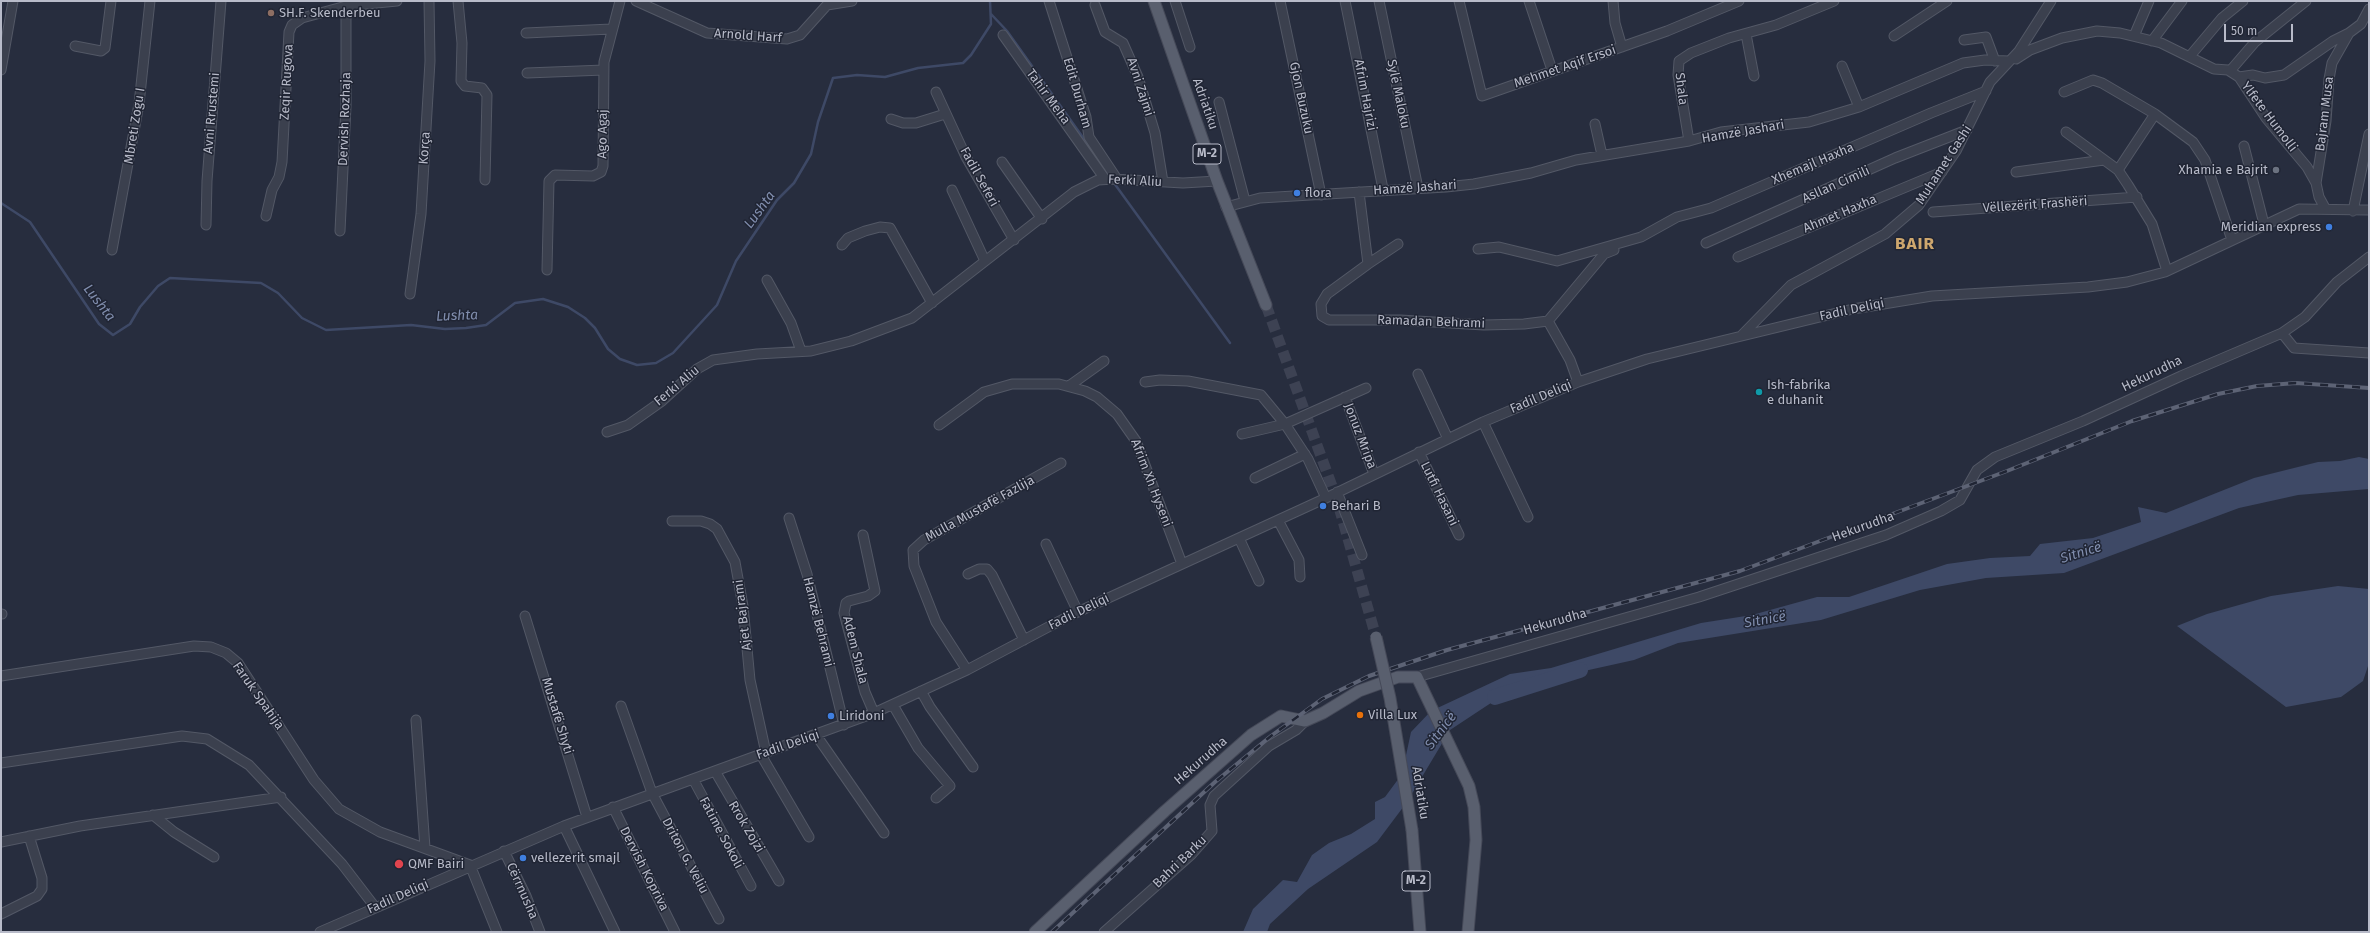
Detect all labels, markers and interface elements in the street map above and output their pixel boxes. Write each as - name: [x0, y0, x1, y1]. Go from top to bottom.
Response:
- place label: SH.F. Skenderbeu: [279, 5, 381, 21]
- marker: SH.F. Skenderbeu: [266, 8, 276, 18]
- scale bar: [2226, 16, 2295, 42]
- text: 50 m: [2231, 24, 2257, 38]
- street label: Arnold Harf: [714, 26, 782, 46]
- street label: Mehmet Aqif Ersoi: [1512, 42, 1618, 92]
- street label: Zeqir Rugova: [277, 44, 297, 120]
- street label: Edit Durham: [1059, 56, 1095, 130]
- street label: Avni Zajmi: [1123, 56, 1157, 118]
- street label: Afrim Hajrizi: [1350, 58, 1380, 132]
- street label: Sylë Maloku: [1383, 58, 1413, 130]
- street label: Gjon Buzuku: [1286, 61, 1316, 135]
- street label: Tahir Meha: [1023, 66, 1073, 128]
- street label: Avni Rrustemi: [201, 72, 223, 154]
- street label: Dervish Rozhaja: [336, 72, 354, 166]
- street label: Shala: [1671, 72, 1691, 106]
- street label: Adriatiku: [1189, 76, 1221, 132]
- street label: Bajram Musa: [2313, 76, 2337, 152]
- street label: Ylfete Humolli: [2238, 79, 2300, 155]
- street label: Mbreti Zogu I: [121, 87, 149, 165]
- street label: Ago Agaj: [595, 109, 611, 159]
- street label: Hamzë Jashari: [1701, 117, 1785, 147]
- street label: Muhamet Gashi: [1913, 122, 1975, 208]
- street label: Korça: [416, 131, 434, 165]
- street label: Xhemajl Haxha: [1770, 140, 1856, 188]
- road number: M-2: [1193, 144, 1221, 164]
- street label: Fadil Seferi: [956, 145, 1002, 209]
- place label: Xhamia e Bajrit: [2179, 162, 2268, 178]
- street label: Asllan Cimili: [1800, 163, 1872, 207]
- marker: Xhamia e Bajrit: [2271, 165, 2281, 175]
- street label: Ferki Aliu: [1107, 172, 1163, 190]
- street label: Hamzë Jashari: [1373, 177, 1457, 199]
- place label: flora: [1305, 185, 1332, 201]
- water label: Lushta: [741, 188, 779, 232]
- marker: flora: [1292, 188, 1302, 198]
- street label: Ahmet Haxha: [1801, 192, 1879, 236]
- street label: Vëllezërit Frashëri: [1982, 194, 2088, 216]
- place label: Meridian express: [2221, 219, 2321, 235]
- marker: Meridian express: [2324, 222, 2334, 232]
- district label: BAIR: [1895, 234, 1935, 254]
- water label: Lushta: [79, 281, 119, 325]
- street label: Fadil Deliqi: [1818, 296, 1886, 324]
- water label: Lushta: [436, 307, 478, 325]
- street label: Ramadan Behrami: [1377, 312, 1485, 332]
- street label: Hekurudha: [2119, 353, 2185, 395]
- street label: Ferki Aliu: [651, 363, 703, 409]
- street label: Fadil Deliqi: [1508, 377, 1574, 417]
- place label: Ish-fabrika e duhanit: [1767, 377, 1831, 408]
- marker: Ish-fabrika e duhanit: [1754, 387, 1764, 397]
- street label: Jonuz Mripa: [1340, 401, 1380, 471]
- street label: Afrim Xh Hyseni: [1127, 437, 1175, 529]
- street label: Lutfi Hasani: [1417, 459, 1461, 529]
- street label: Mulla Mustafë Fazlija: [923, 472, 1037, 546]
- place label: Behari B: [1331, 498, 1381, 514]
- marker: Behari B: [1318, 501, 1328, 511]
- street label: Hekurudha: [1830, 509, 1896, 545]
- water label: Sitnicë: [2058, 539, 2104, 567]
- street label: Hamzë Behrami: [799, 575, 837, 669]
- street label: Ajet Bajrami: [731, 579, 755, 651]
- street label: Fadil Deliqi: [1046, 591, 1112, 633]
- street label: Hekurudha: [1522, 606, 1588, 638]
- water label: Sitnicë: [1743, 608, 1787, 632]
- street label: Adem Shala: [839, 614, 871, 686]
- street label: Faruk Spahija: [229, 659, 287, 733]
- street label: Mustafë Shyti: [538, 676, 576, 756]
- place label: Villa Lux: [1368, 707, 1417, 723]
- place label: Liridoni: [839, 708, 884, 724]
- water label: Sitnicë: [1422, 709, 1460, 753]
- marker: Villa Lux: [1355, 710, 1365, 720]
- marker: Liridoni: [826, 711, 836, 721]
- street label: Fadil Deliqi: [754, 727, 822, 763]
- street label: Hekurudha: [1171, 734, 1231, 788]
- street label: Adriatiku: [1408, 765, 1432, 821]
- street label: Fatime Sokoli: [696, 794, 746, 872]
- street label: Rrok Zojzi: [725, 798, 767, 856]
- street label: Driton G. Veliu: [658, 815, 712, 897]
- street label: Dervish Kopriva: [616, 824, 672, 914]
- street label: Bahri Barku: [1150, 832, 1210, 892]
- place label: vellezerit smajl: [531, 850, 620, 866]
- marker: vellezerit smajl: [518, 853, 528, 863]
- place label: QMF Bairi: [408, 856, 464, 872]
- marker: QMF Bairi: [393, 858, 405, 870]
- street label: Cërrnusha: [503, 860, 541, 922]
- road number: M-2: [1402, 871, 1430, 891]
- street label: Fadil Deliqi: [365, 877, 431, 917]

